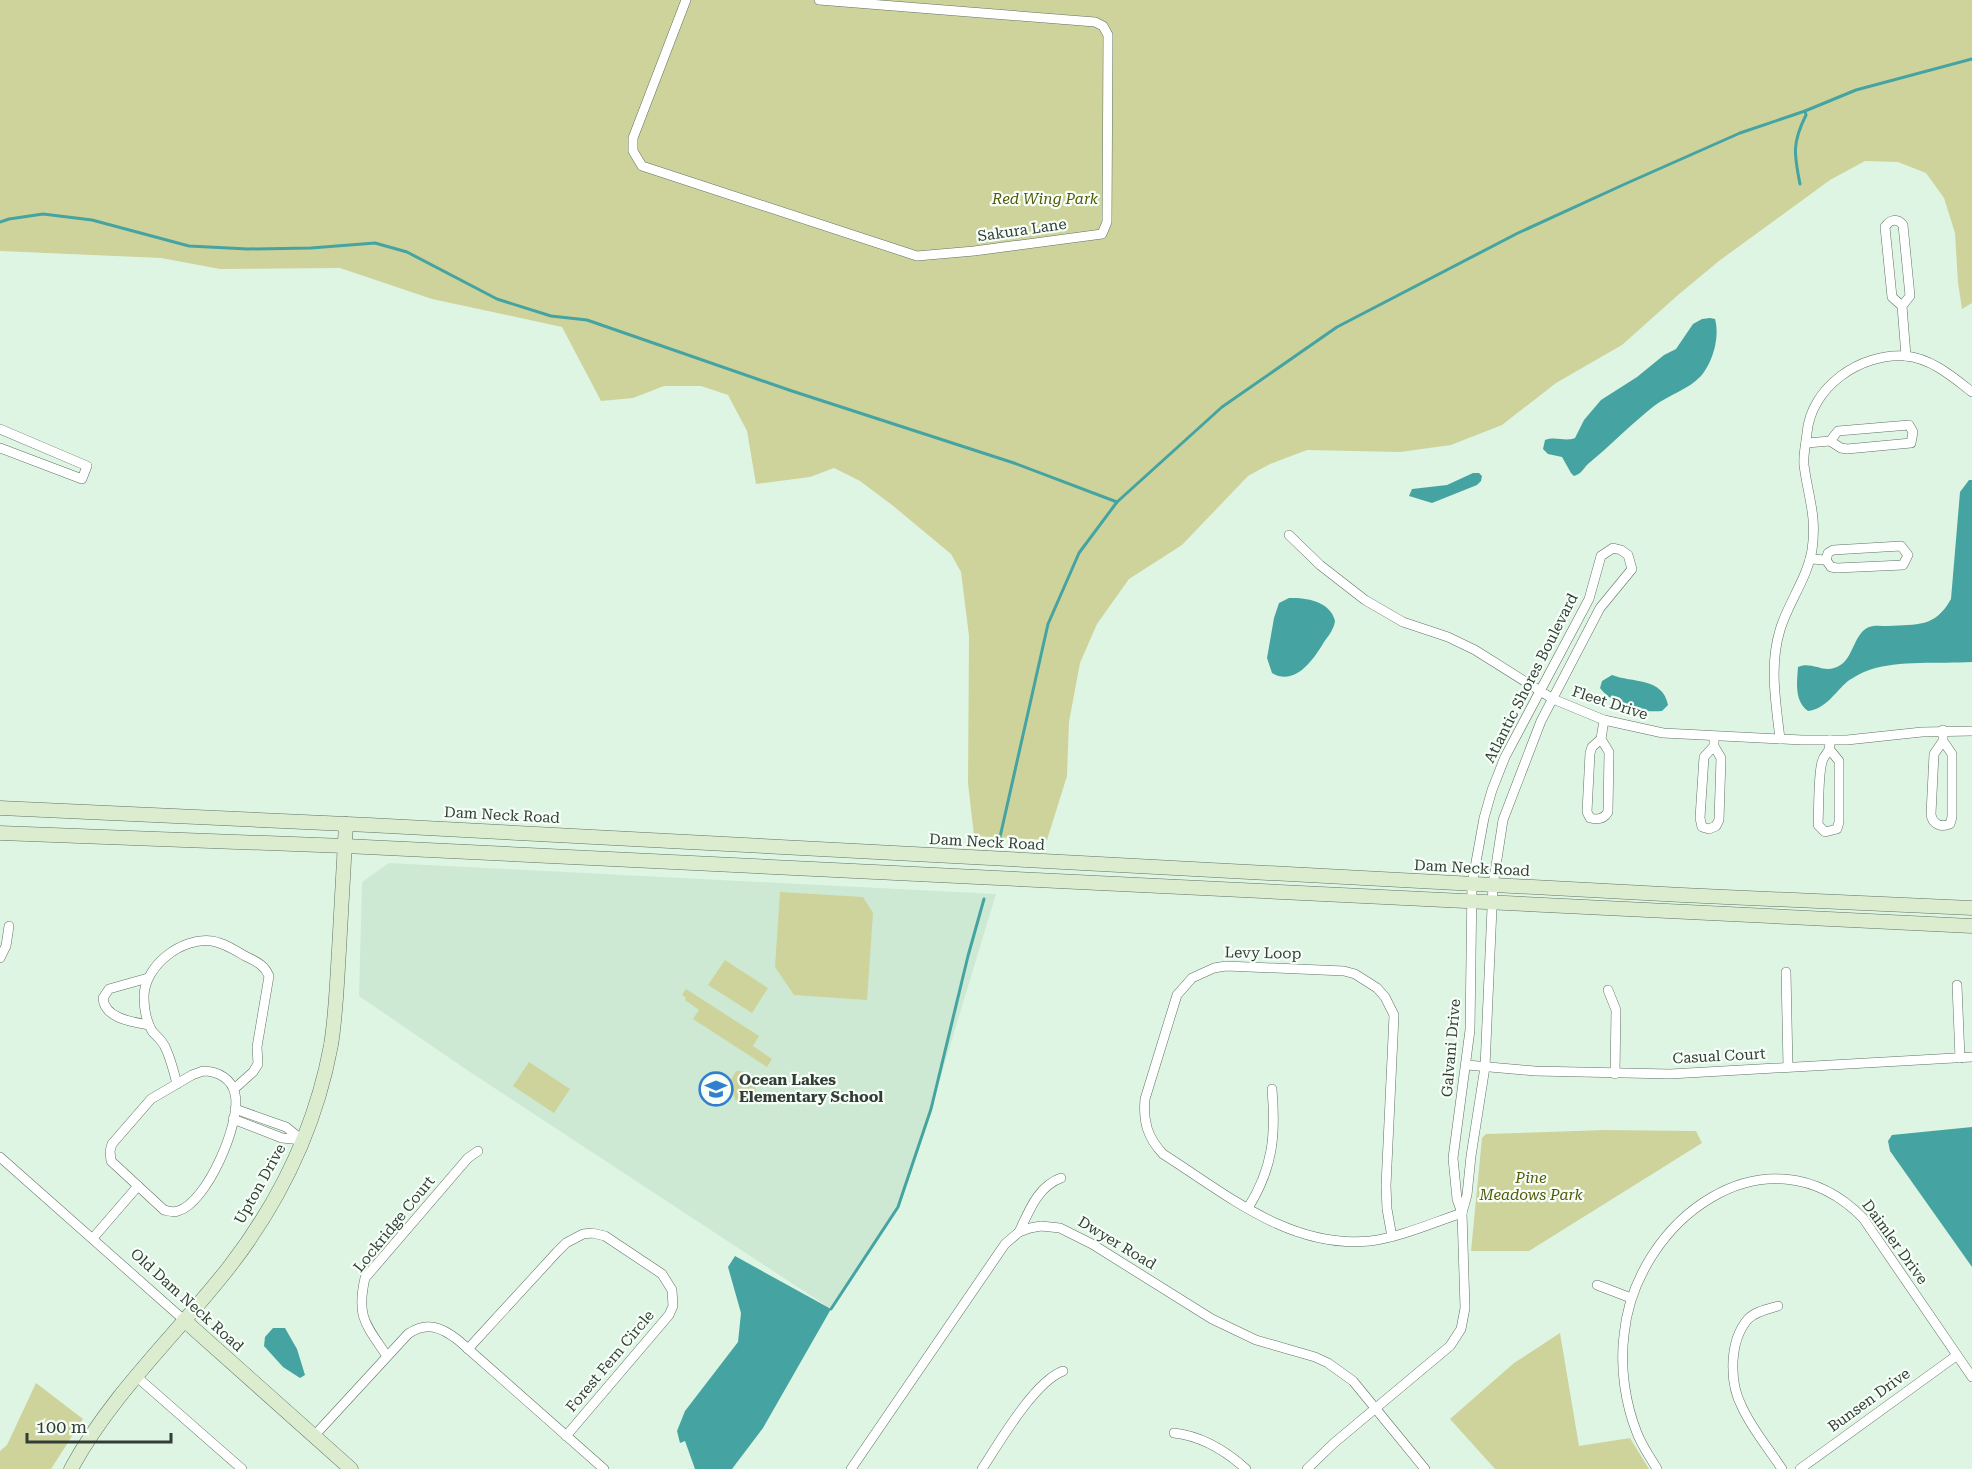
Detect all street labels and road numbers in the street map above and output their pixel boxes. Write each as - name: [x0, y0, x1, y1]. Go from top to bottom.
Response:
- street label: Sakura Lane: [976, 215, 1068, 245]
- street label: Atlantic Shores Boulevard: [1480, 590, 1582, 766]
- street label: Fleet Drive: [1570, 682, 1650, 724]
- street label: Dam Neck Road: [444, 803, 561, 827]
- street label: Dam Neck Road: [929, 830, 1046, 854]
- street label: Dam Neck Road: [1414, 856, 1531, 880]
- street label: Levy Loop: [1224, 943, 1302, 963]
- street label: Galvani Drive: [1438, 998, 1464, 1098]
- street label: Casual Court: [1672, 1045, 1766, 1067]
- street label: Upton Drive: [231, 1141, 289, 1227]
- street label: Lockridge Court: [350, 1172, 439, 1276]
- street label: Daimler Drive: [1858, 1196, 1932, 1288]
- street label: Dwyer Road: [1075, 1213, 1160, 1274]
- street label: Old Dam Neck Road: [127, 1245, 248, 1356]
- street label: Forest Fern Circle: [562, 1306, 658, 1416]
- street label: Bunsen Drive: [1825, 1364, 1913, 1436]

